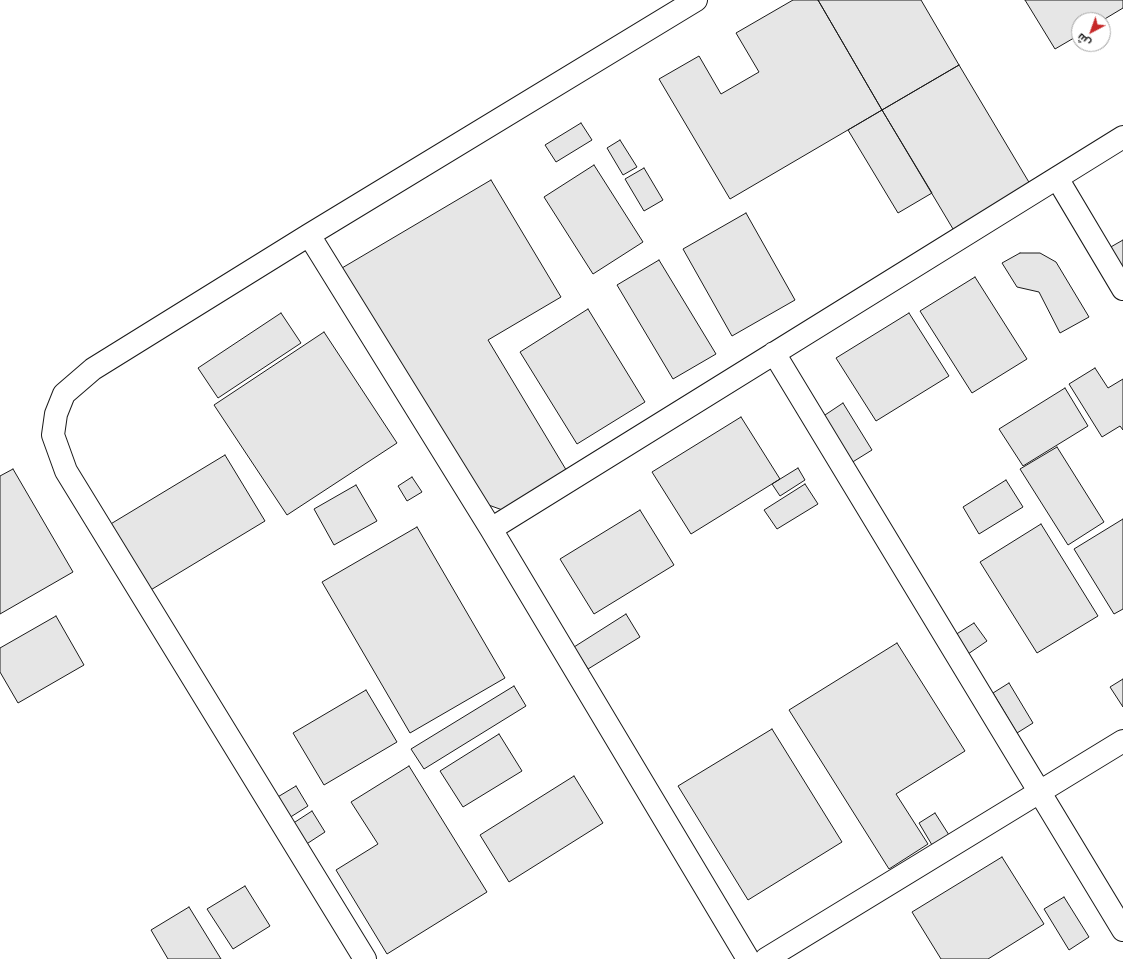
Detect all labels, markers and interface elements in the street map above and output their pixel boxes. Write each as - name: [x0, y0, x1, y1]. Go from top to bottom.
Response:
- north arrow: [1071, 12, 1111, 52]
- text: ش: [1075, 31, 1093, 49]

